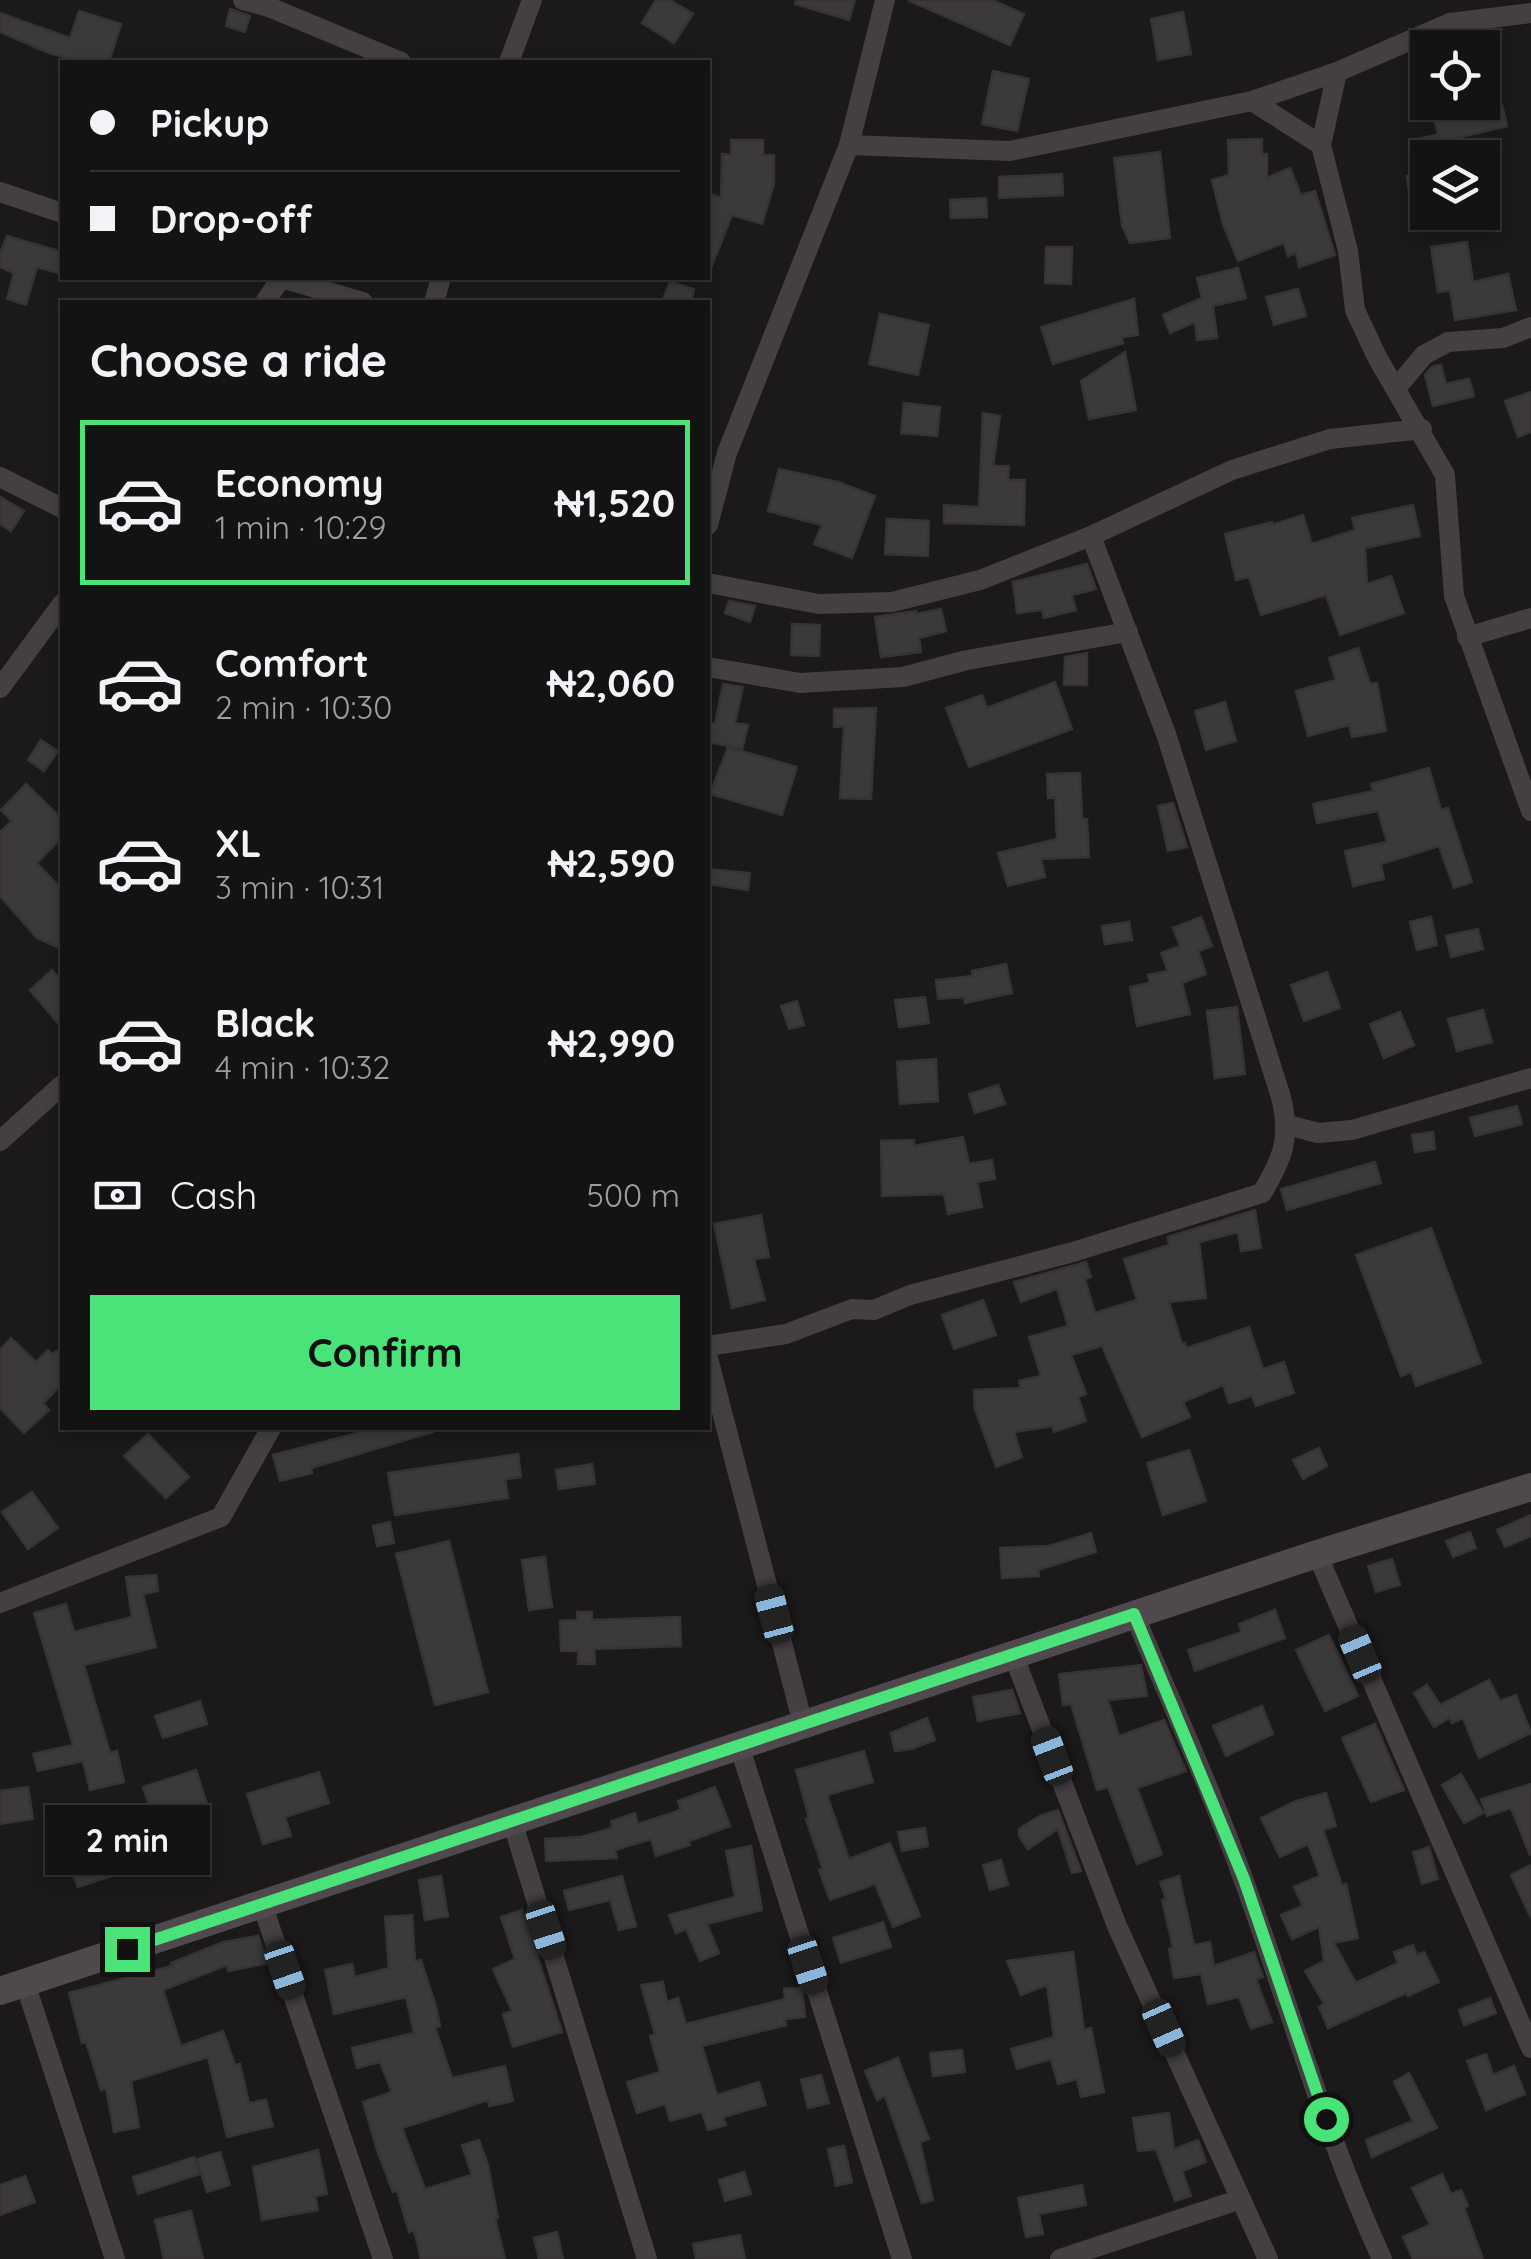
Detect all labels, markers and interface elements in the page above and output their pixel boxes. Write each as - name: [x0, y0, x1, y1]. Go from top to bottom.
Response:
- map controls: [1410, 30, 1500, 230]
- button: locate: [1410, 30, 1500, 120]
- text: Pickup: [150, 99, 269, 147]
- button: layers: [1410, 140, 1500, 230]
- text: Drop-off: [150, 195, 312, 243]
- text: Choose a ride: [90, 332, 387, 388]
- icon: car: [95, 458, 185, 548]
- text: Economy: [215, 459, 384, 507]
- text: ₦1,520: [555, 479, 675, 527]
- text: 1 min · 10:29: [215, 507, 386, 547]
- icon: car: [95, 638, 185, 728]
- text: Comfort: [215, 639, 369, 687]
- text: ₦2,060: [547, 659, 675, 707]
- text: 2 min · 10:30: [215, 687, 392, 727]
- icon: car: [95, 818, 185, 908]
- text: XL: [215, 819, 261, 867]
- text: ₦2,590: [548, 839, 675, 887]
- text: 3 min · 10:31: [215, 867, 384, 907]
- icon: car: [95, 998, 185, 1088]
- text: Black: [215, 999, 315, 1047]
- text: ₦2,990: [548, 1019, 675, 1067]
- text: 4 min · 10:32: [215, 1047, 390, 1087]
- icon: cash: [90, 1168, 145, 1223]
- text: Cash: [170, 1171, 257, 1219]
- text: 500 m: [587, 1175, 680, 1215]
- button: Confirm: [90, 1295, 680, 1410]
- car: [752, 1581, 796, 1647]
- car: [1334, 1621, 1386, 1687]
- car: [1027, 1723, 1077, 1789]
- callout: 2 min: [44, 1804, 210, 1874]
- text: 2 min: [86, 1820, 169, 1860]
- car: [522, 1897, 570, 1963]
- route end: [105, 1927, 150, 1972]
- car: [784, 1932, 832, 1998]
- car: [261, 1937, 309, 2003]
- car: [1138, 1994, 1190, 2062]
- route start: [1304, 2097, 1349, 2142]

